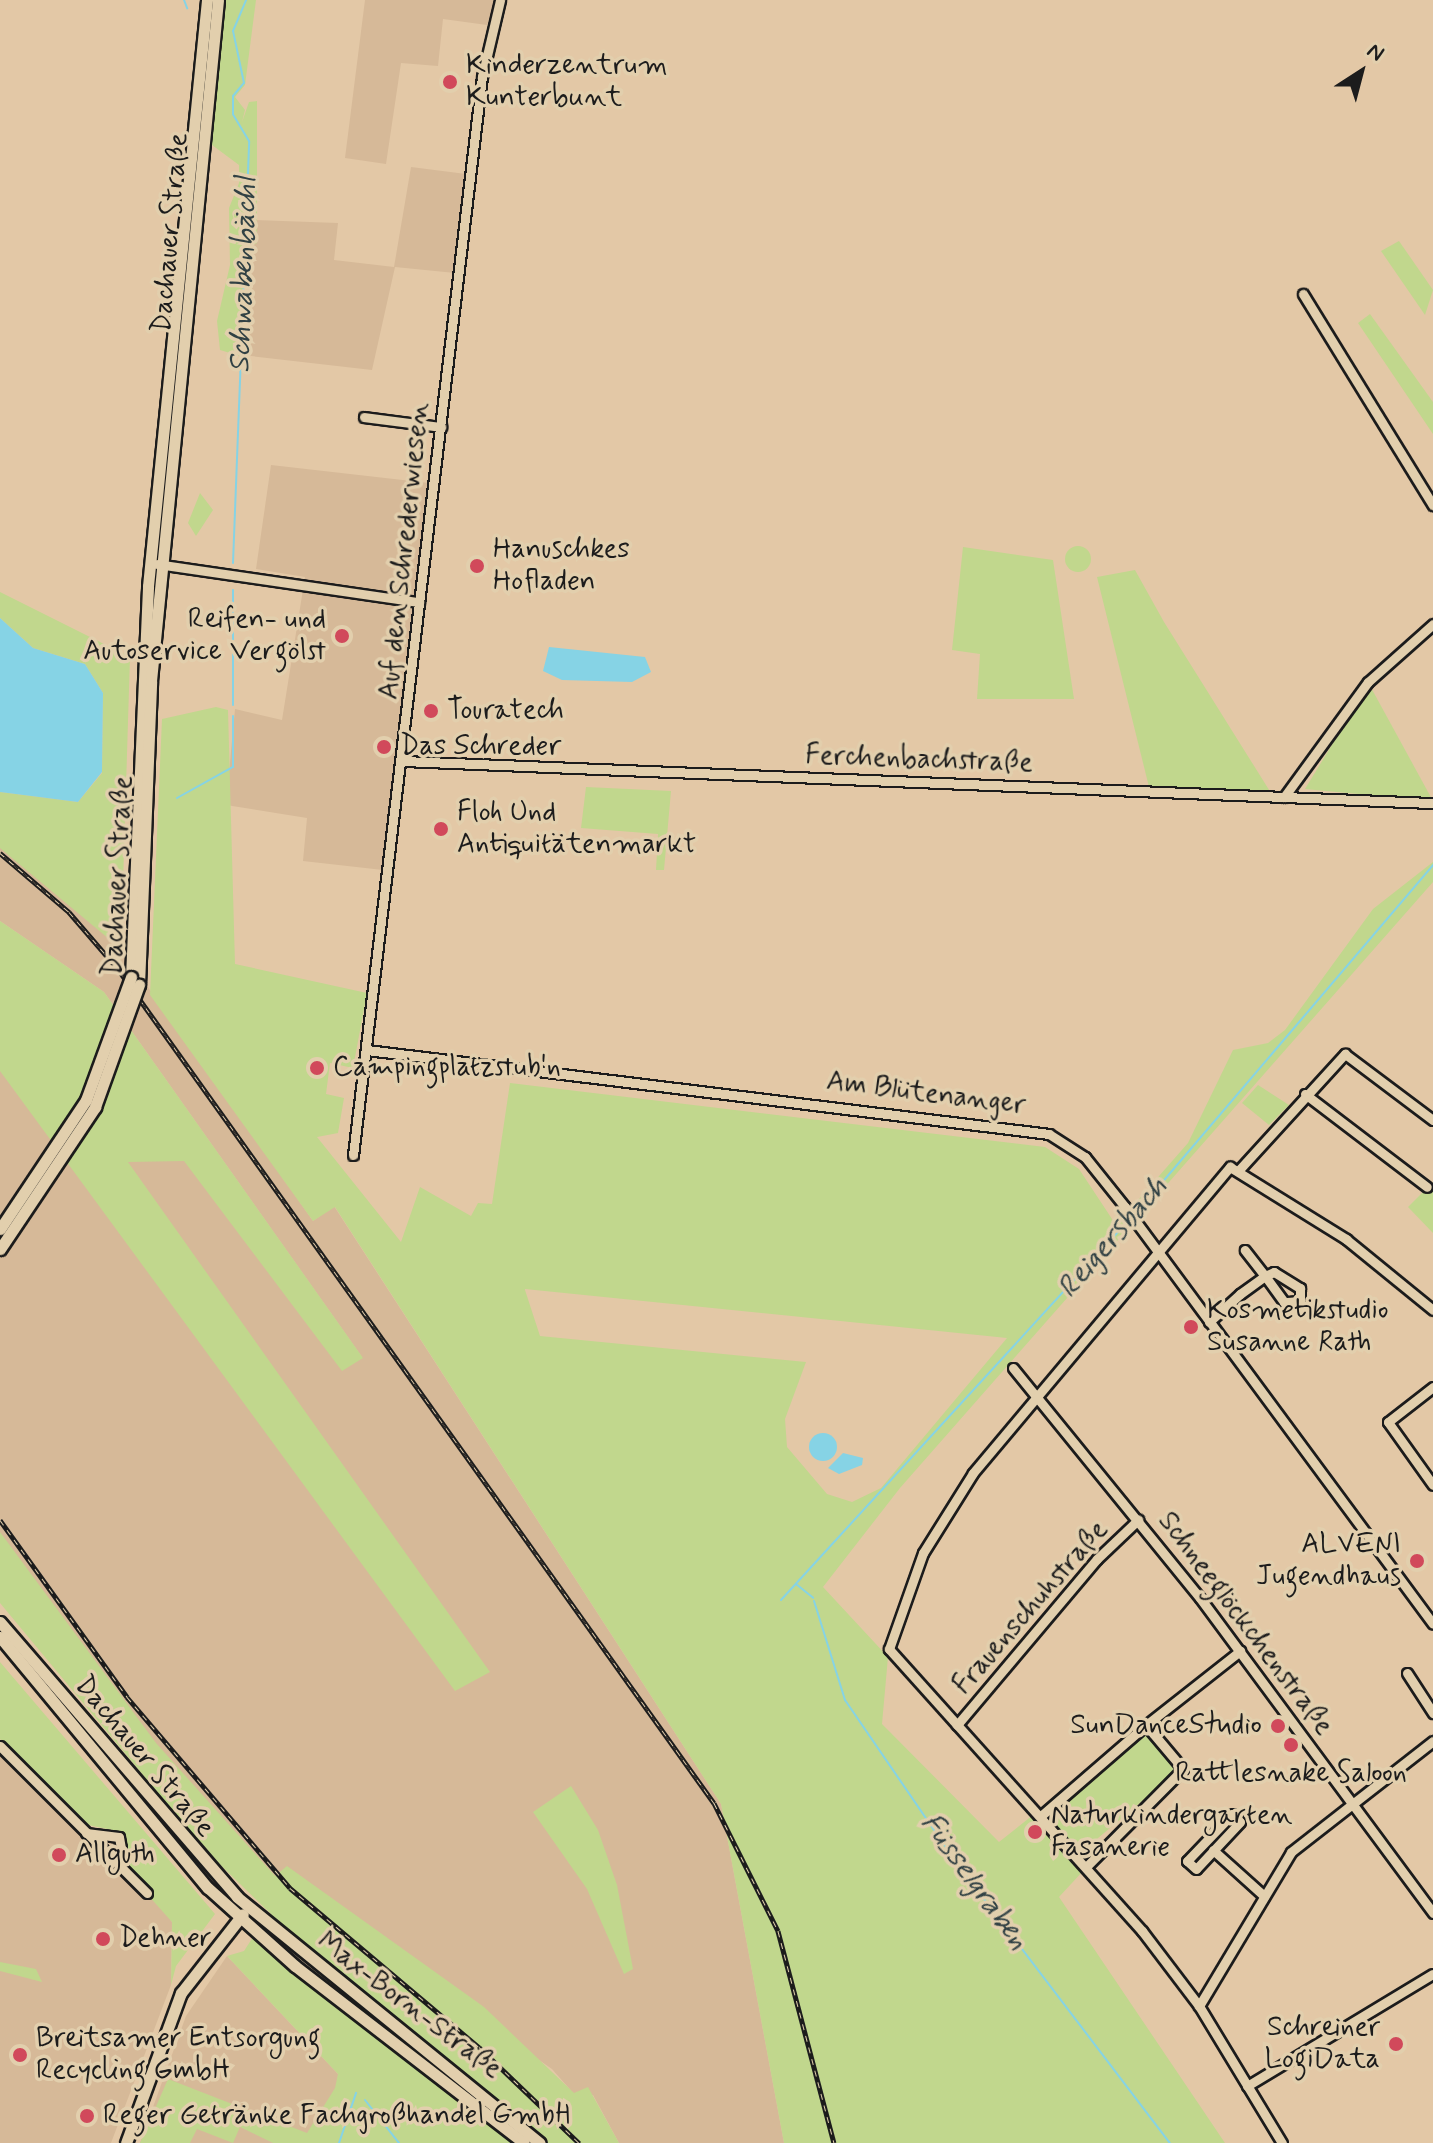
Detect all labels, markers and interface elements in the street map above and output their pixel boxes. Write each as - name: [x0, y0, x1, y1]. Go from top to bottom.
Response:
- north arrow: [1321, 32, 1401, 112]
- text: N: [1361, 37, 1389, 68]
- place label: Kinderzentrum Kunterbunt: [466, 49, 668, 115]
- marker: Kinderzentrum Kunterbunt: [441, 73, 459, 91]
- street label: Dachauer Straße: [146, 132, 196, 334]
- water label: Schwabenbächl: [223, 176, 265, 374]
- street label: Auf den Schrederwiesen: [373, 404, 437, 698]
- place label: Hanuschkes Hofladen: [493, 533, 630, 599]
- marker: Hanuschkes Hofladen: [468, 557, 486, 575]
- place label: Reifen- und Autoservice Vergölst: [86, 603, 326, 669]
- marker: Reifen- und Autoservice Vergölst: [333, 627, 351, 645]
- place label: Touratech: [447, 694, 564, 728]
- marker: Touratech: [422, 702, 440, 720]
- place label: Das Schreder: [400, 730, 561, 764]
- marker: Das Schreder: [375, 738, 393, 756]
- street label: Ferchenbachstraße: [805, 739, 1033, 781]
- street label: Dachauer Straße: [97, 775, 141, 977]
- place label: Floh Und Antiquitätenmarkt: [457, 796, 696, 862]
- marker: Floh Und Antiquitätenmarkt: [432, 820, 450, 838]
- place label: Campingplatzstub'n: [333, 1051, 561, 1085]
- marker: Campingplatzstub'n: [308, 1059, 326, 1077]
- street label: Am Blütenanger: [824, 1065, 1028, 1123]
- water label: Reigersbach: [1051, 1170, 1175, 1306]
- place label: Kosmetikstudio Susanne Rath: [1207, 1294, 1389, 1360]
- marker: Kosmetikstudio Susanne Rath: [1182, 1318, 1200, 1336]
- street label: Schneeglöckchenstraße: [1150, 1506, 1340, 1742]
- street label: Frauenschuhstraße: [946, 1514, 1116, 1702]
- place label: ALVENI Jugendhaus: [1256, 1528, 1401, 1594]
- marker: ALVENI Jugendhaus: [1408, 1552, 1426, 1570]
- street label: Dachauer Straße: [67, 1669, 221, 1845]
- place label: SunDanceStudio: [1070, 1709, 1262, 1743]
- marker: SunDanceStudio: [1269, 1717, 1287, 1735]
- marker: Rattlesnake Saloon: [1282, 1736, 1300, 1754]
- place label: Rattlesnake Saloon: [1170, 1757, 1412, 1791]
- place label: Naturkindergarten Fasanerie: [1051, 1799, 1292, 1865]
- water label: Füsselgraben: [912, 1806, 1036, 1958]
- marker: Naturkindergarten Fasanerie: [1026, 1823, 1044, 1841]
- place label: Allguth: [75, 1838, 155, 1872]
- marker: Allguth: [50, 1846, 68, 1864]
- place label: Dehner: [119, 1922, 212, 1956]
- street label: Max-Born-Straße: [310, 1925, 508, 2087]
- marker: Dehner: [94, 1930, 112, 1948]
- place label: Schreiner LogiData: [1265, 2011, 1380, 2077]
- place label: Breitsamer Entsorgung Recycling GmbH: [36, 2022, 327, 2088]
- marker: Schreiner LogiData: [1387, 2035, 1405, 2053]
- marker: Breitsamer Entsorgung Recycling GmbH: [11, 2046, 29, 2064]
- place label: Reger Getränke Fachgroßhandel GmbH: [103, 2099, 570, 2133]
- marker: Reger Getränke Fachgroßhandel GmbH: [78, 2107, 96, 2125]

